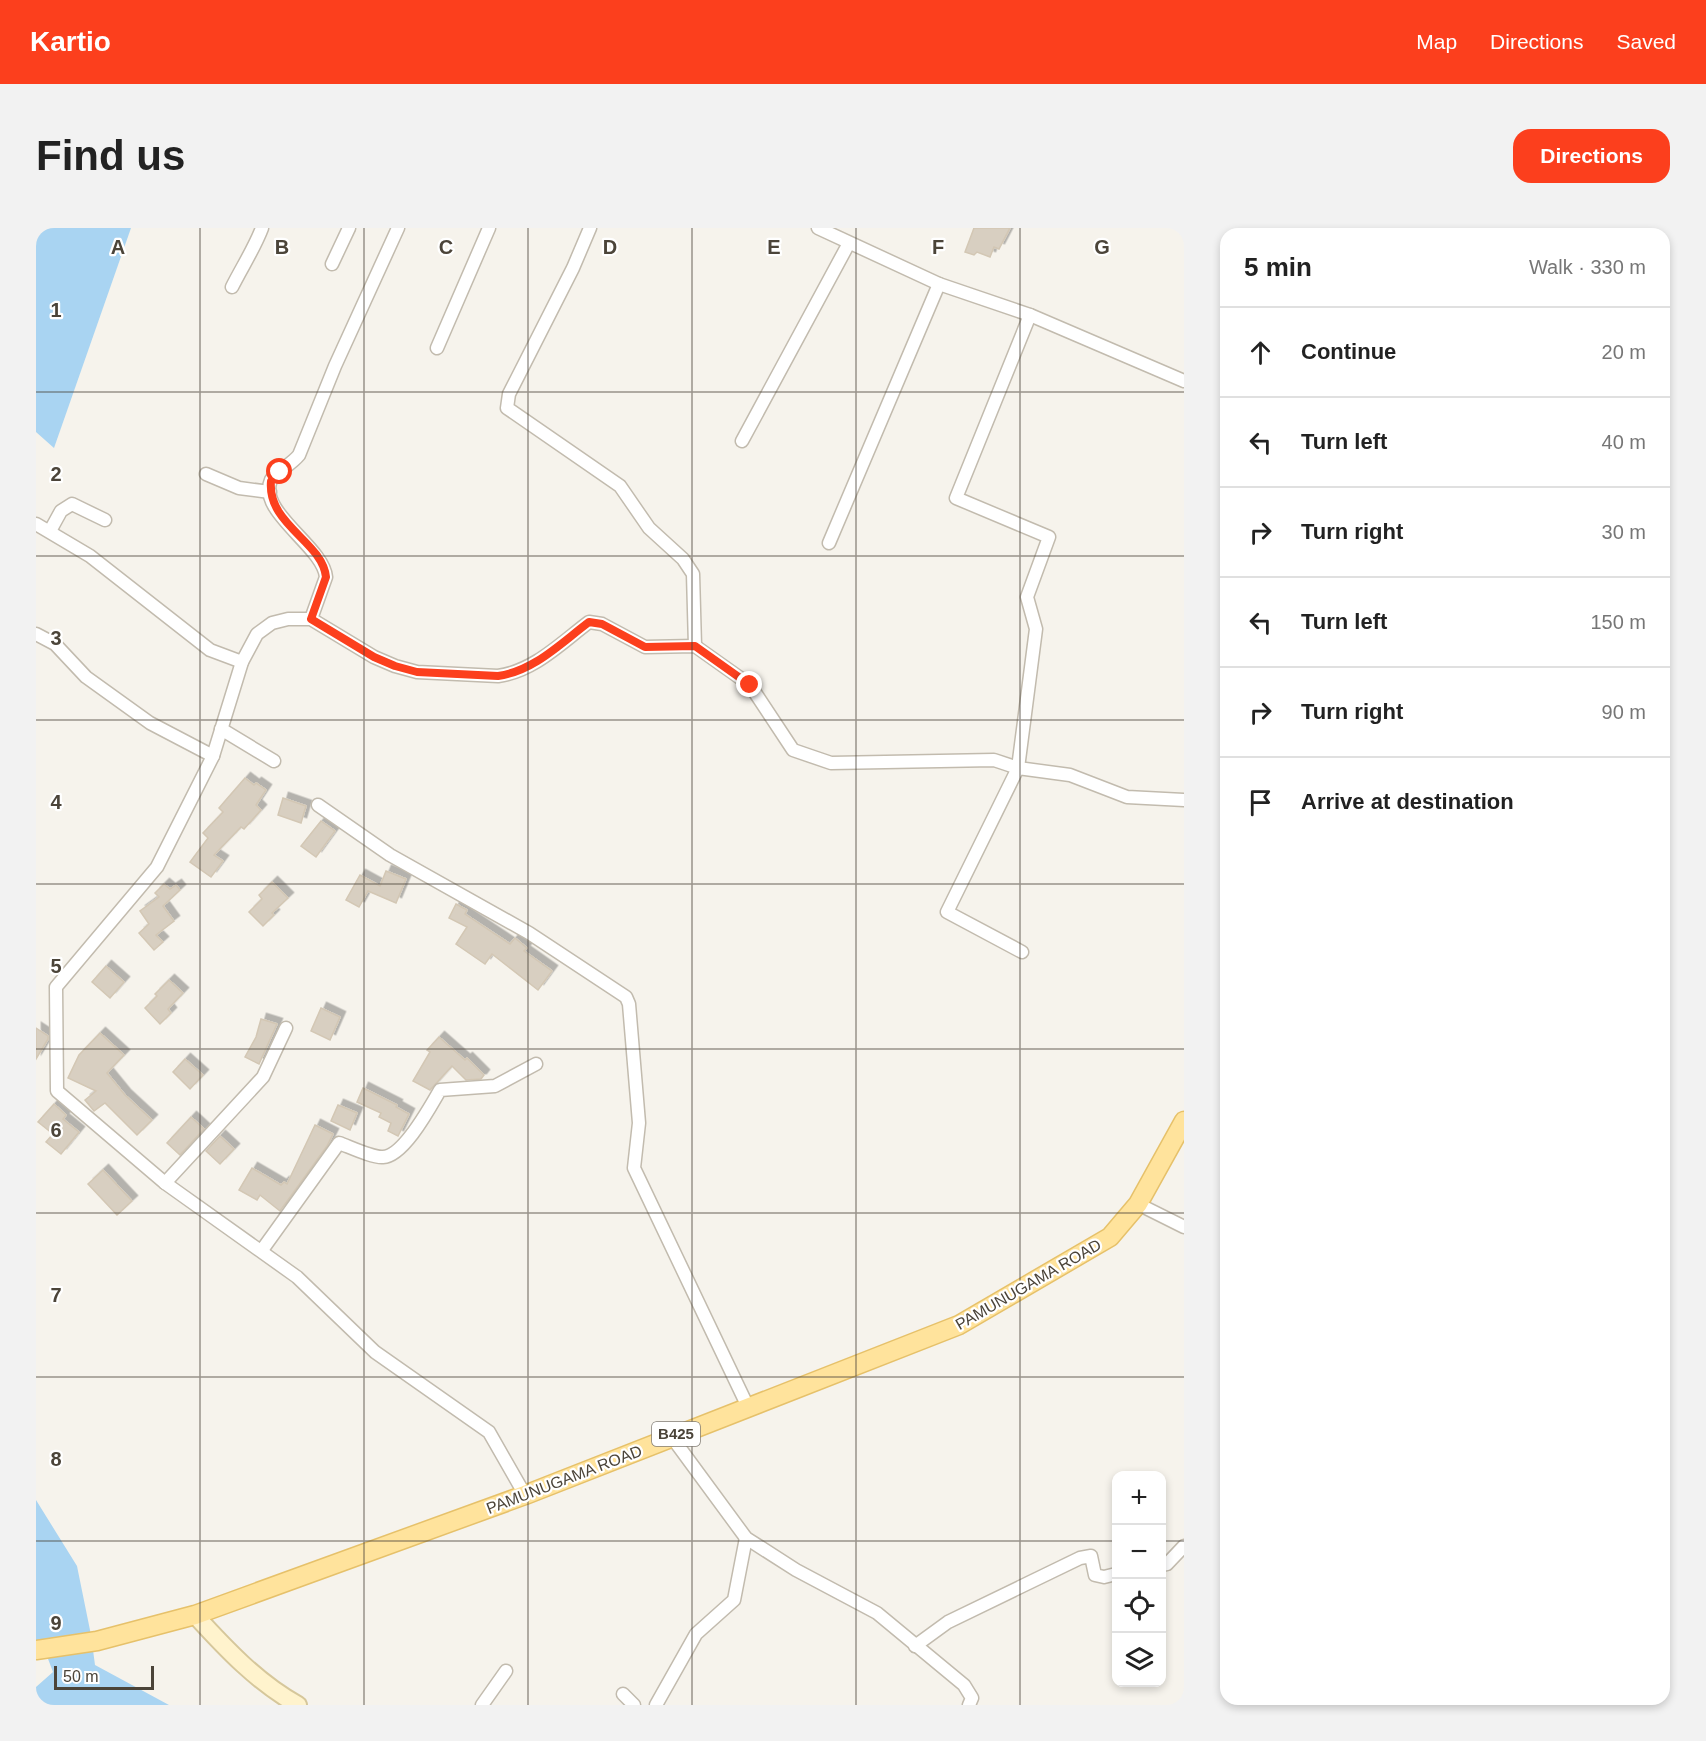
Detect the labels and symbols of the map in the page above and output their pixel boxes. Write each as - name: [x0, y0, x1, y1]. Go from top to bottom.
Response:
- text: A: [111, 236, 125, 258]
- text: B: [275, 236, 289, 258]
- text: C: [439, 236, 453, 258]
- text: D: [603, 236, 617, 258]
- text: E: [767, 236, 781, 258]
- text: F: [932, 236, 944, 258]
- text: G: [1094, 236, 1110, 258]
- text: 1: [50, 299, 62, 321]
- route start: [266, 458, 292, 484]
- text: 2: [50, 463, 62, 485]
- text: 3: [50, 627, 62, 649]
- route end: [736, 671, 762, 697]
- text: 4: [50, 791, 62, 813]
- text: 5: [50, 955, 62, 977]
- text: 6: [50, 1119, 62, 1141]
- street label: PAMUNUGAMA ROAD: [953, 1236, 1104, 1333]
- text: 7: [50, 1284, 62, 1306]
- road number: B425: [652, 1422, 700, 1446]
- street label: PAMUNUGAMA ROAD: [484, 1442, 644, 1517]
- text: 8: [50, 1448, 62, 1470]
- text: 9: [50, 1612, 62, 1634]
- scale bar: [54, 1663, 154, 1690]

